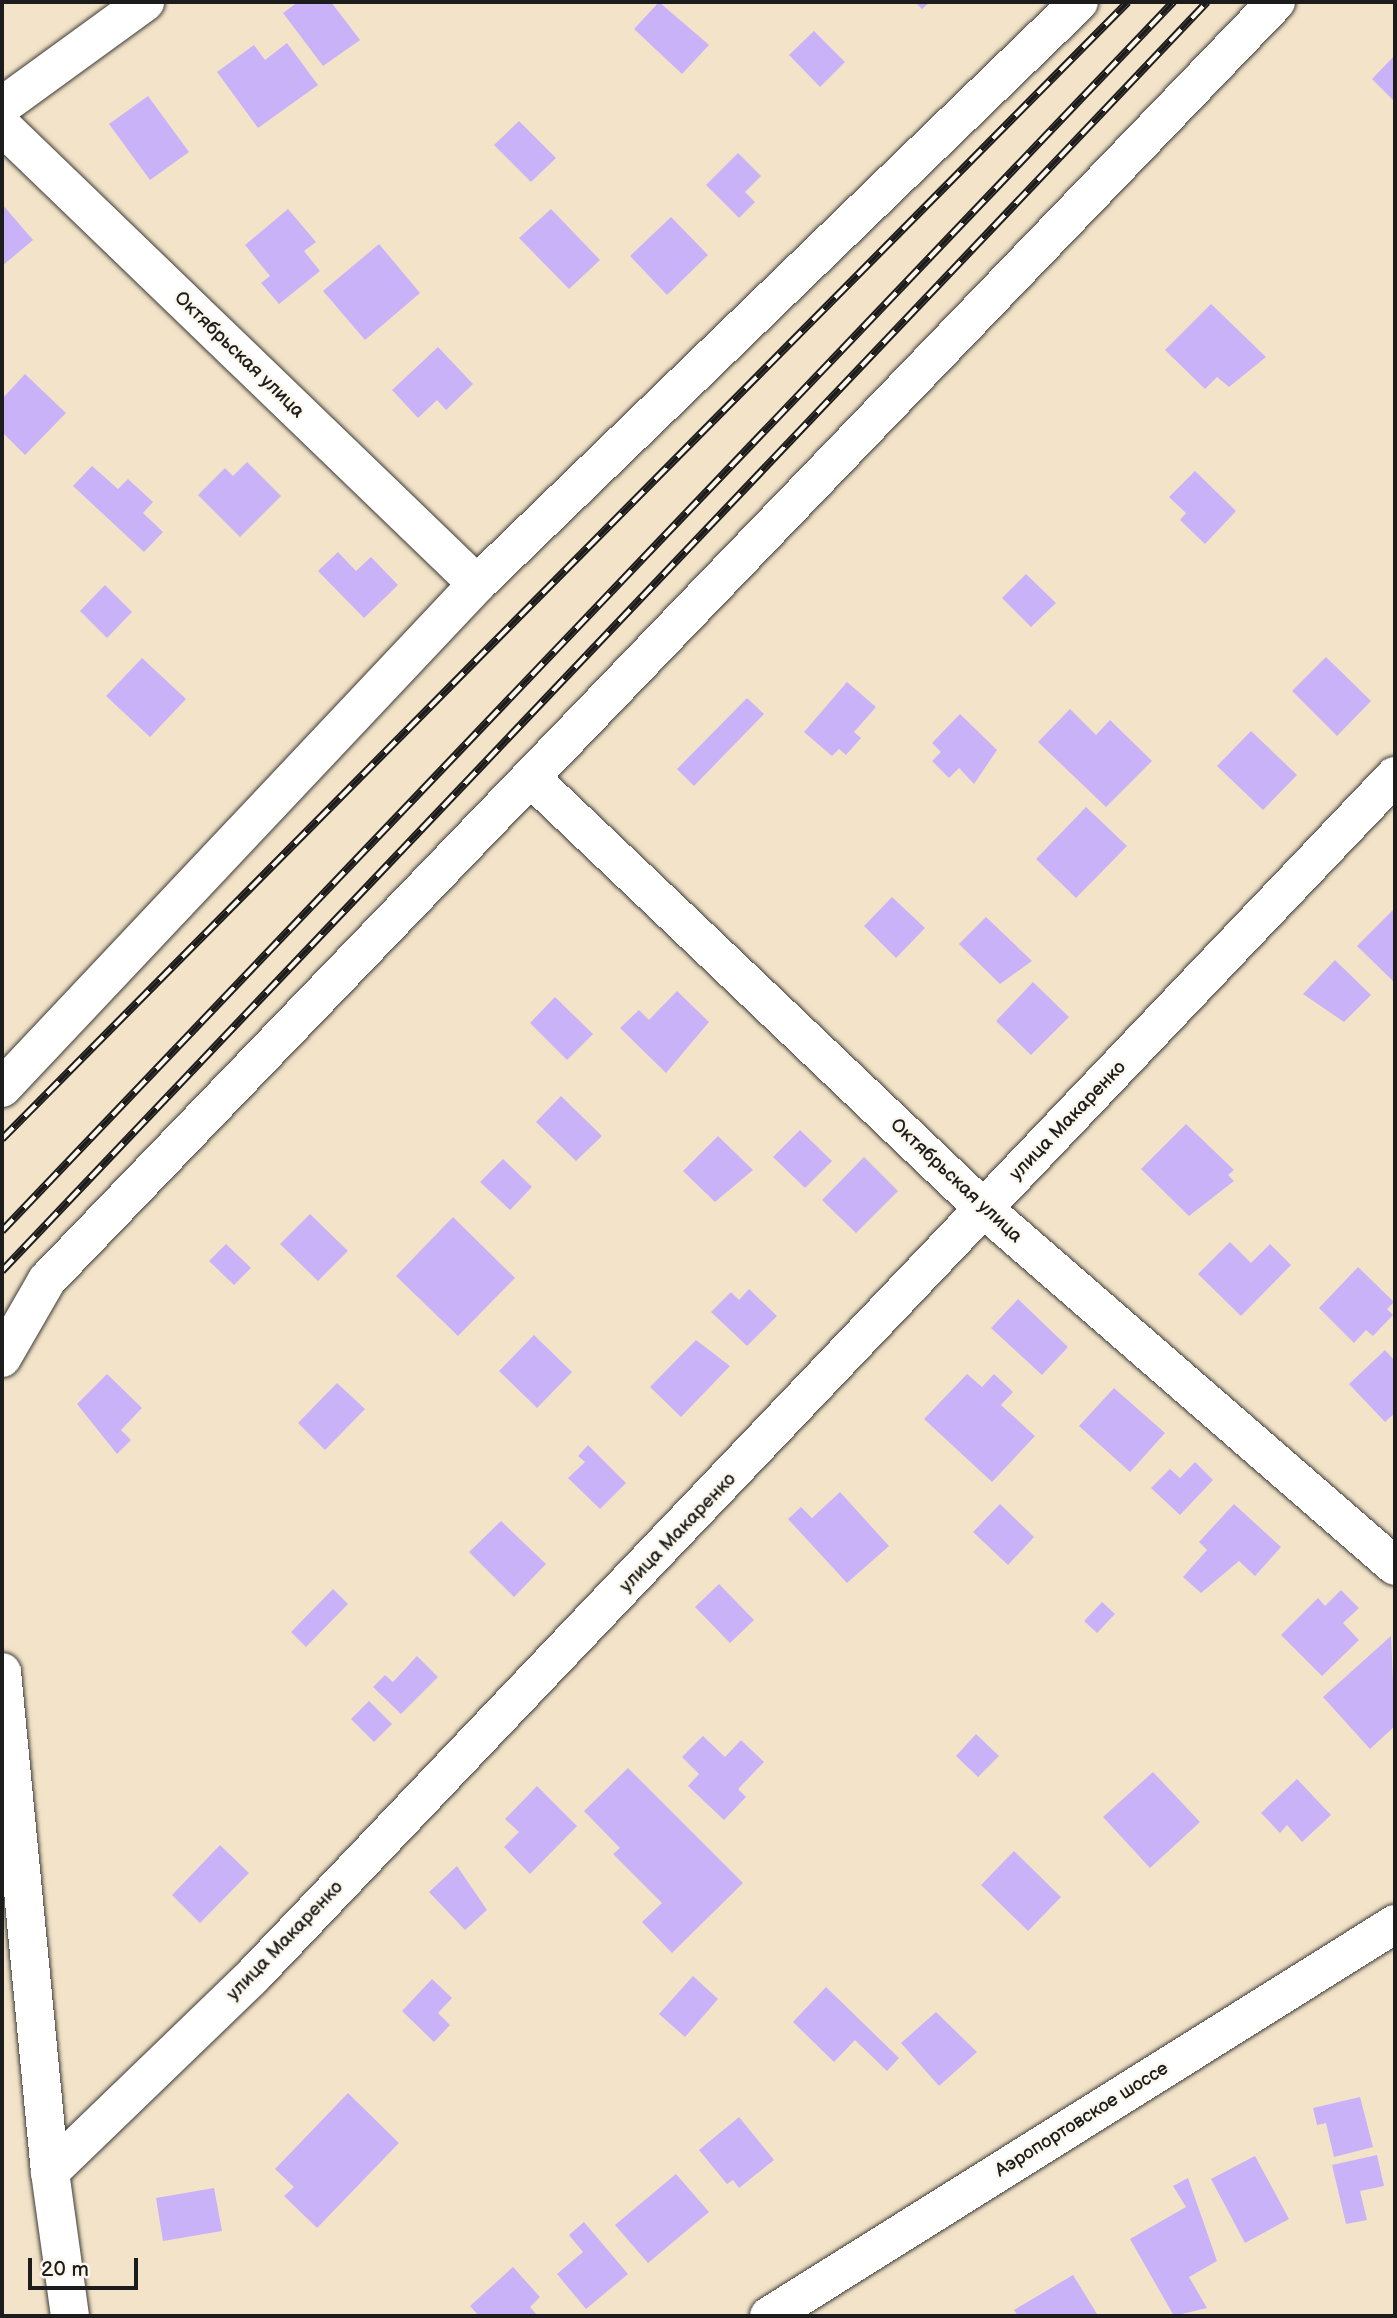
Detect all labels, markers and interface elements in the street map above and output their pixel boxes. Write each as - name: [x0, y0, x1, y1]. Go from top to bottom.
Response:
- street label: Октябрьская улица: [169, 287, 309, 423]
- street label: улица Макаренко: [1005, 1056, 1131, 1186]
- street label: Октябрьская улица: [885, 1114, 1027, 1248]
- street label: улица Макаренко: [615, 1468, 741, 1598]
- street label: улица Макаренко: [222, 1876, 348, 2006]
- street label: Аэропортовское шоссе: [991, 2057, 1173, 2183]
- scale bar: [32, 2244, 142, 2288]
- text: 20 m: [41, 2257, 89, 2282]

